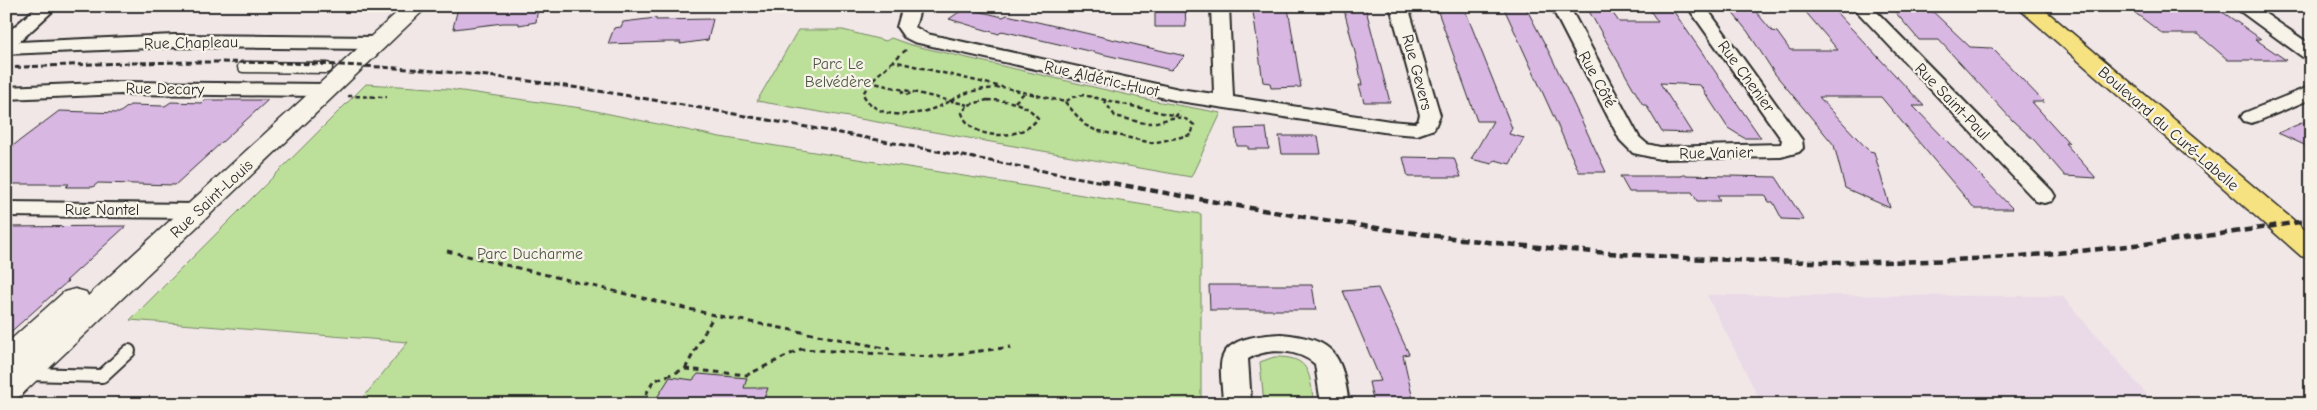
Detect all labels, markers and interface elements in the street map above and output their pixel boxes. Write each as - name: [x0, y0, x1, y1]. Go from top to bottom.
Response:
- street label: Rue Gevers: [1398, 32, 1436, 113]
- street label: Rue Chapleau: [144, 33, 238, 53]
- street label: Rue Chenier: [1714, 37, 1779, 117]
- street label: Rue Côté: [1575, 48, 1619, 111]
- park label: Parc Le Belvédère: [805, 55, 871, 91]
- street label: Rue Aldéric-Huot: [1043, 57, 1161, 101]
- street label: Rue Saint-Paul: [1911, 60, 1993, 144]
- street label: Boulevard du Curé-Labelle: [2094, 63, 2242, 195]
- street label: Rue Decary: [126, 79, 205, 99]
- street label: Rue Vanier: [1679, 143, 1754, 163]
- street label: Rue Saint-Louis: [167, 156, 257, 242]
- street label: Rue Nantel: [65, 201, 139, 219]
- park label: Parc Ducharme: [477, 245, 583, 263]

